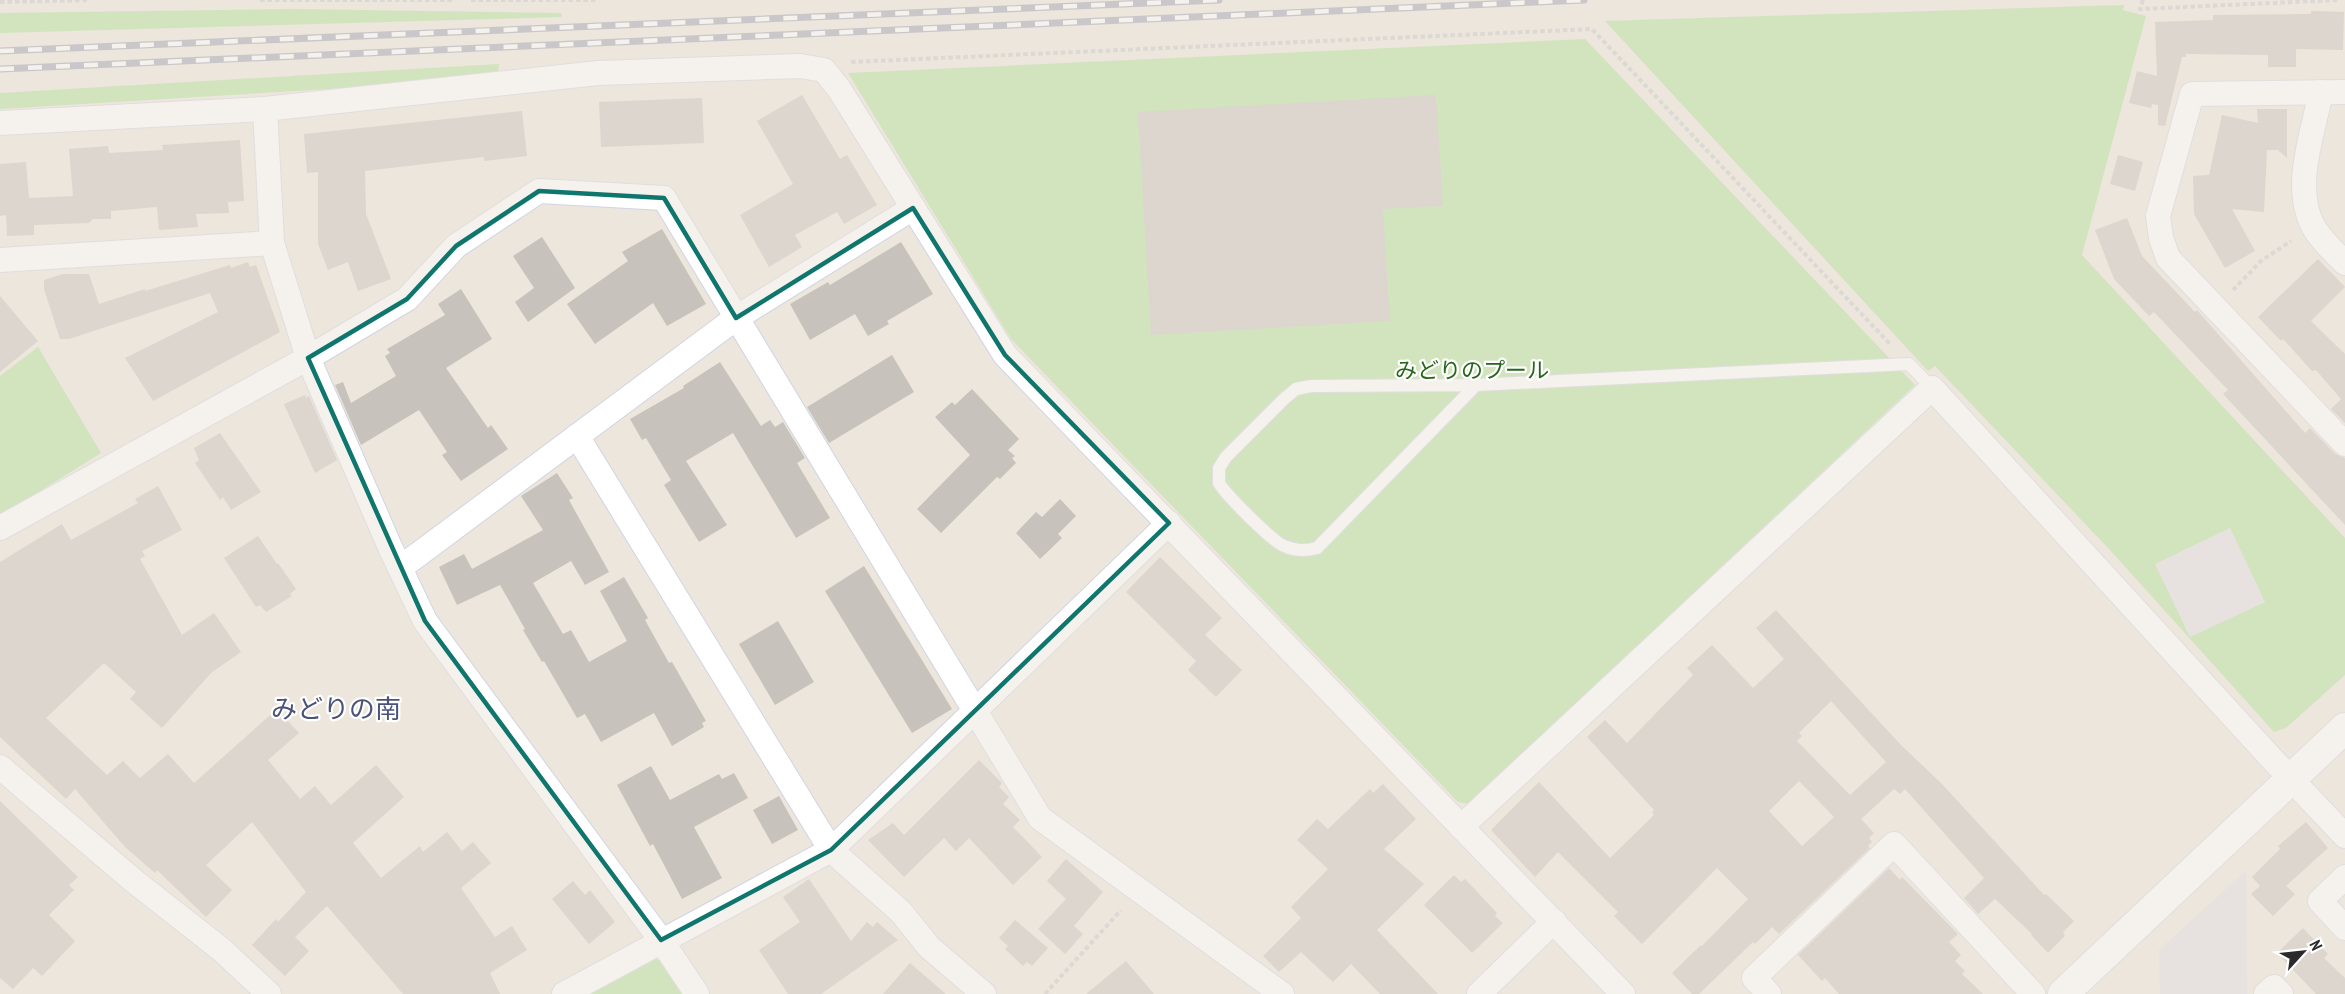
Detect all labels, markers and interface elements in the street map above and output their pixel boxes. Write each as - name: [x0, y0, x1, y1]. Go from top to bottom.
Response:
- park label: みどりのプール: [1395, 356, 1549, 384]
- district label: みどりの南: [271, 692, 401, 725]
- north arrow: [2273, 922, 2333, 982]
- text: N: [2305, 937, 2327, 954]

